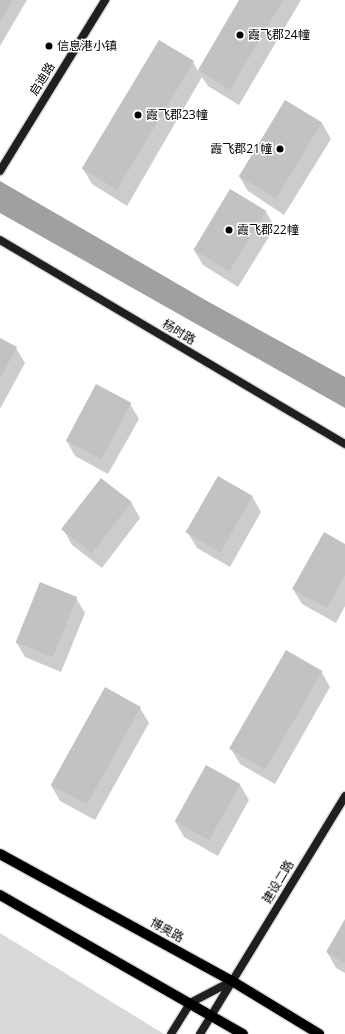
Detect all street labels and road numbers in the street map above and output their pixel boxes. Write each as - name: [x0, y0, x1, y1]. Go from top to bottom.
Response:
- street label: 启迪路: [26, 60, 58, 98]
- street label: 杨时路: [160, 317, 198, 347]
- street label: 建设二路: [259, 858, 297, 906]
- street label: 博奥路: [148, 915, 186, 945]

